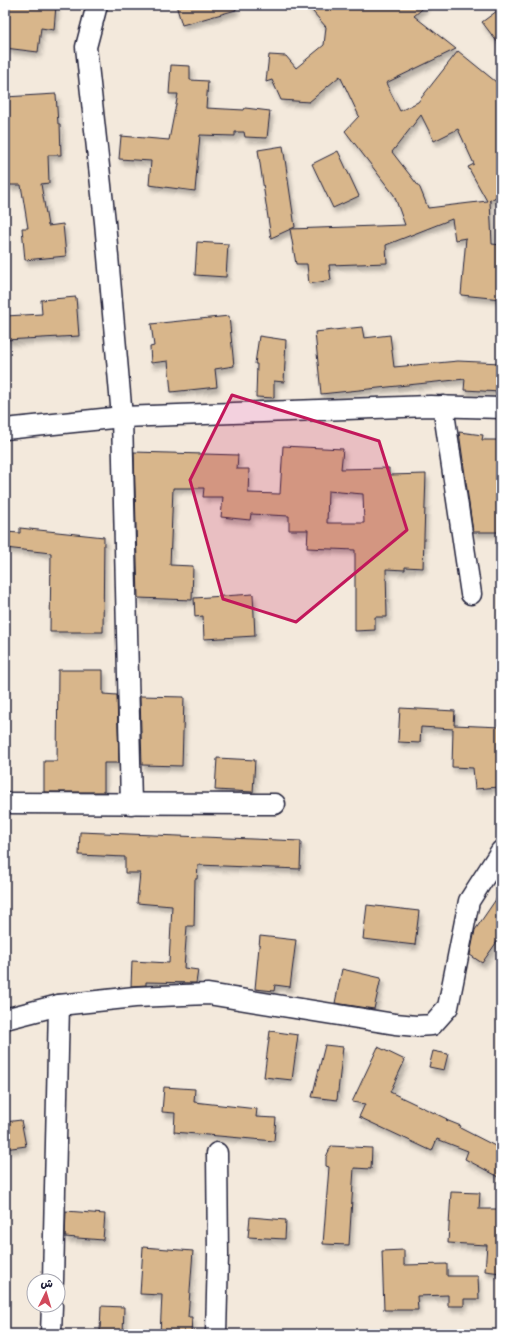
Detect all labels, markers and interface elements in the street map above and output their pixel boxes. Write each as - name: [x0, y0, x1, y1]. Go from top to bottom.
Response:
- north arrow: [26, 1273, 66, 1313]
- text: ش: [40, 1277, 53, 1292]

